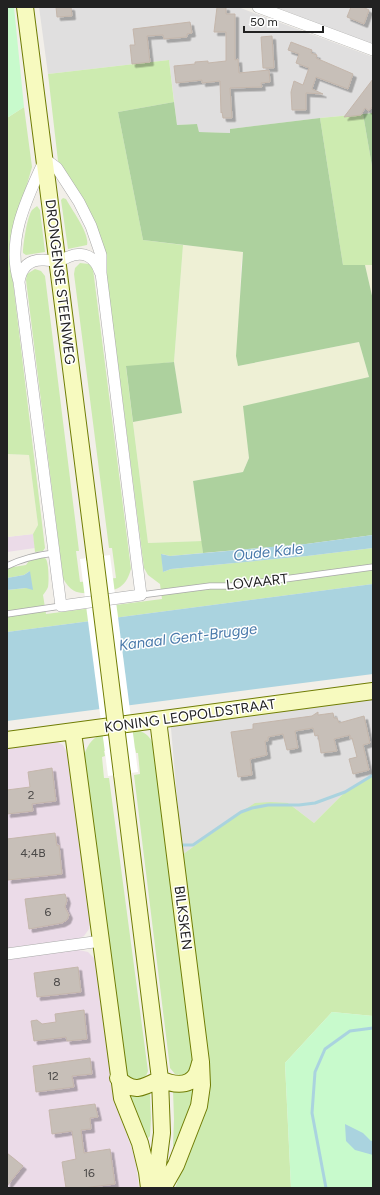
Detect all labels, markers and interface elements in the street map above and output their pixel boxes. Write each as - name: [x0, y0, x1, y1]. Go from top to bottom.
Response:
- scale bar: [244, 8, 323, 34]
- text: 50 m: [250, 15, 278, 29]
- street label: DRONGENSE STEENWEG: [41, 198, 79, 366]
- water label: Oude Kale: [232, 539, 304, 565]
- street label: LOVAART: [225, 570, 289, 594]
- water label: Kanaal Gent-Brugge: [118, 620, 258, 654]
- street label: KONING LEOPOLDSTRAAT: [103, 696, 277, 736]
- house number: 2: [28, 788, 34, 802]
- house number: 4;4B: [20, 846, 46, 860]
- street label: BILKSKEN: [171, 885, 195, 951]
- house number: 6: [45, 905, 52, 919]
- house number: 8: [53, 975, 61, 989]
- house number: 12: [47, 1069, 59, 1083]
- house number: 16: [83, 1166, 95, 1180]

